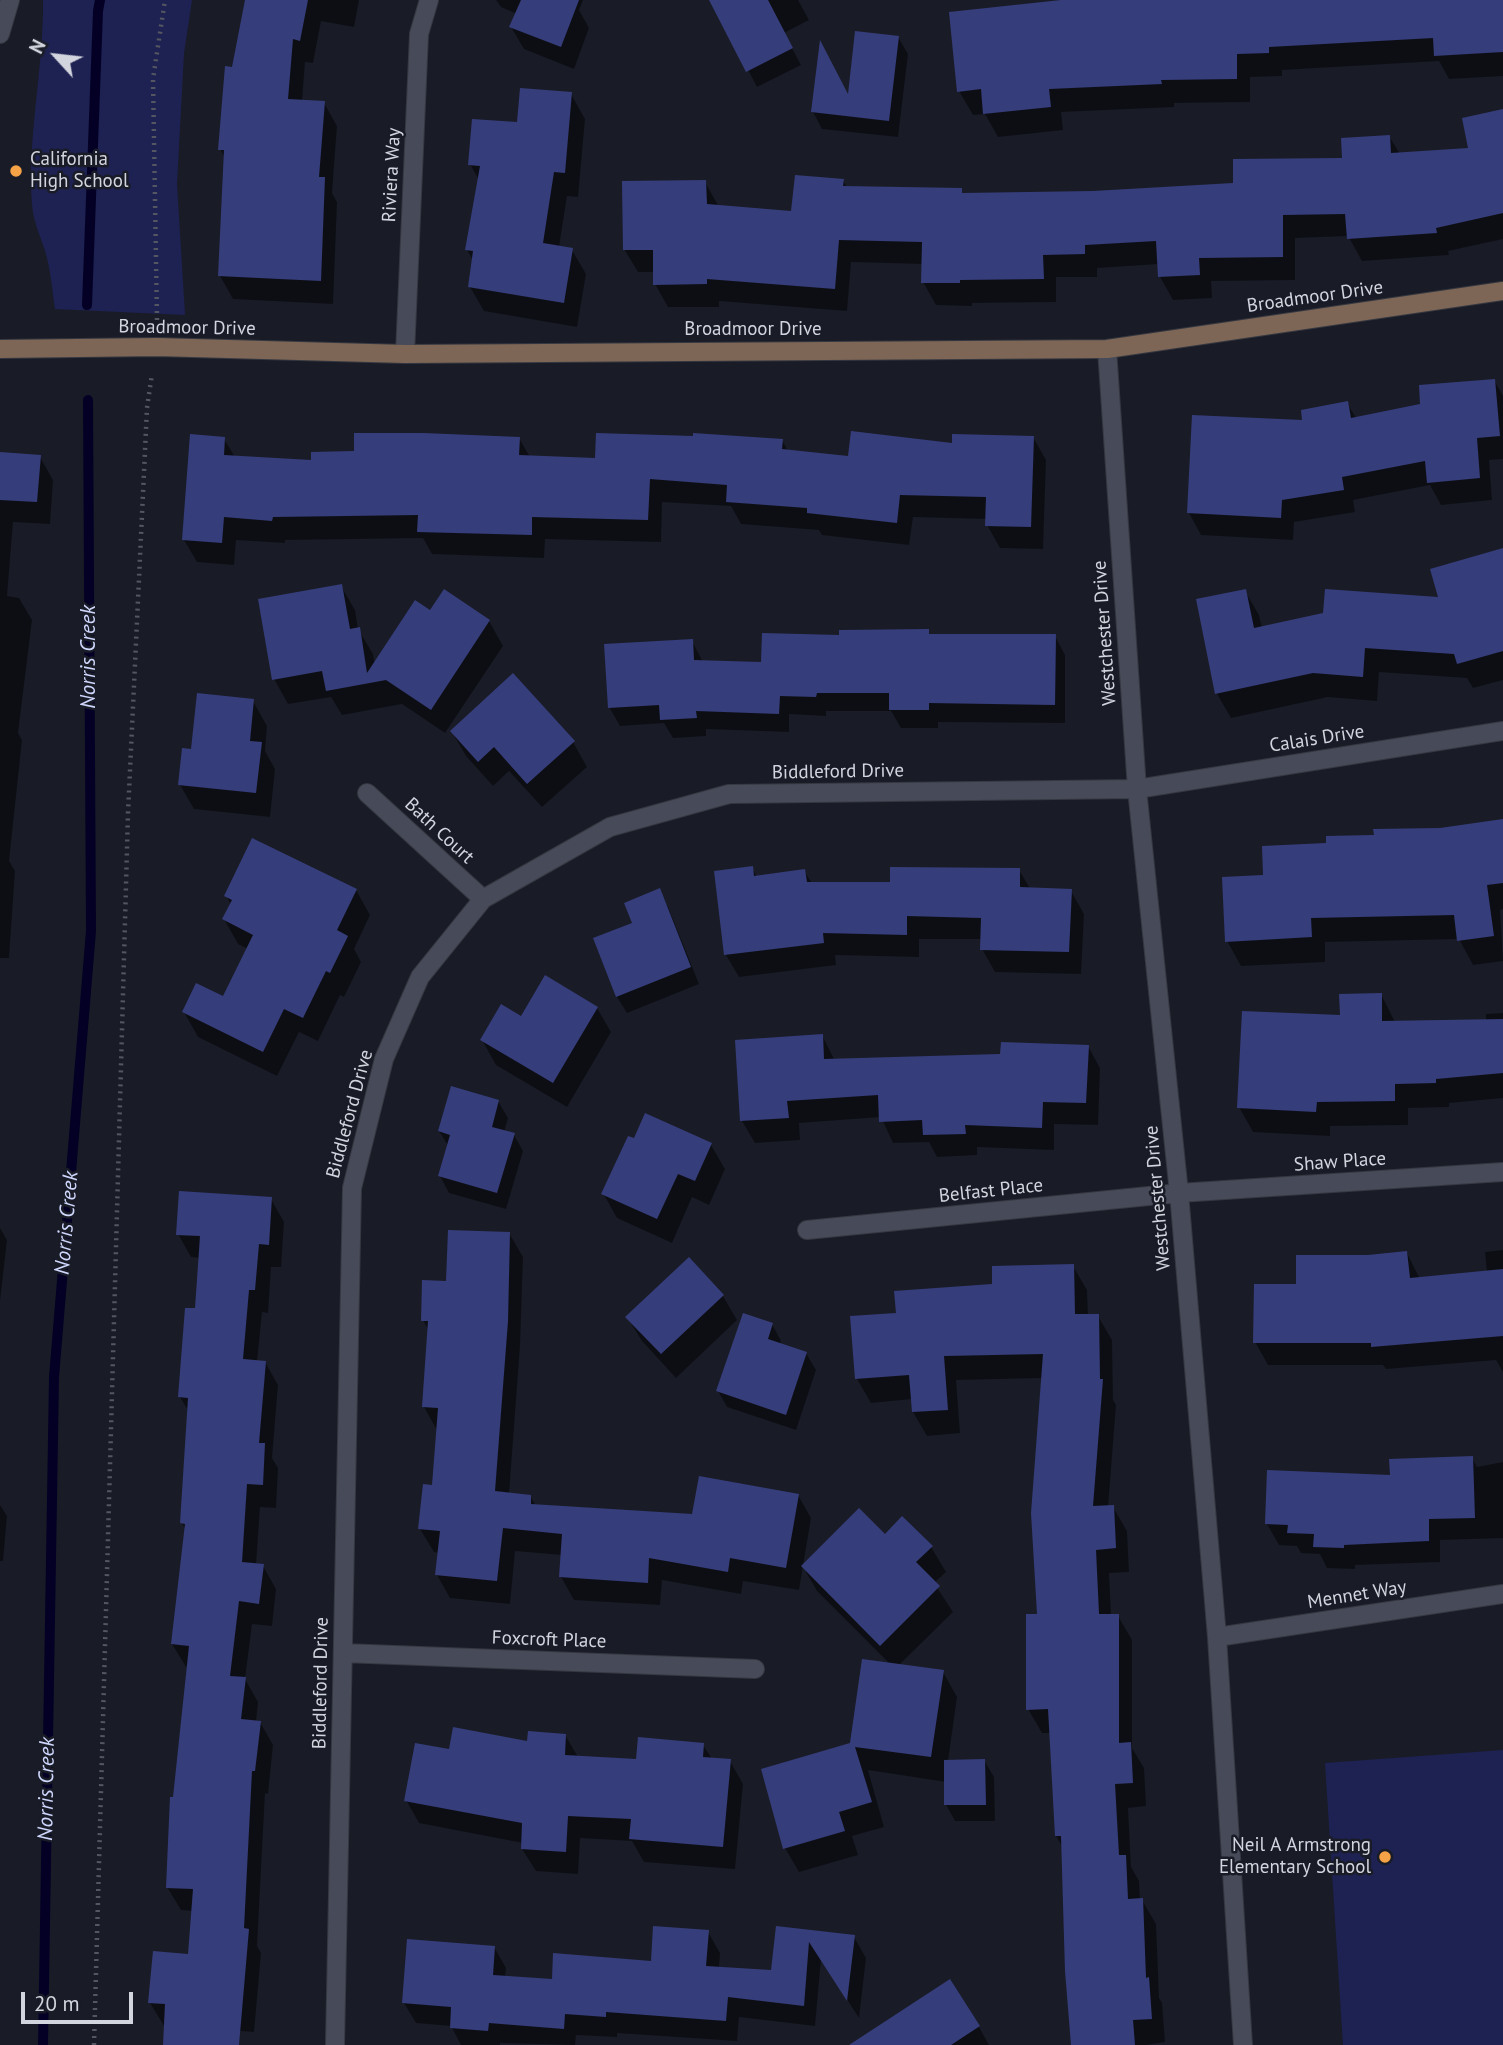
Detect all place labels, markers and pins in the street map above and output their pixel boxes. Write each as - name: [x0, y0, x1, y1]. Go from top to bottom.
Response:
- place label: California High School: [30, 149, 128, 193]
- marker: California High School: [8, 163, 24, 179]
- place label: Neil A Armstrong Elementary School: [1219, 1835, 1371, 1879]
- marker: Neil A Armstrong Elementary School: [1377, 1849, 1393, 1865]

